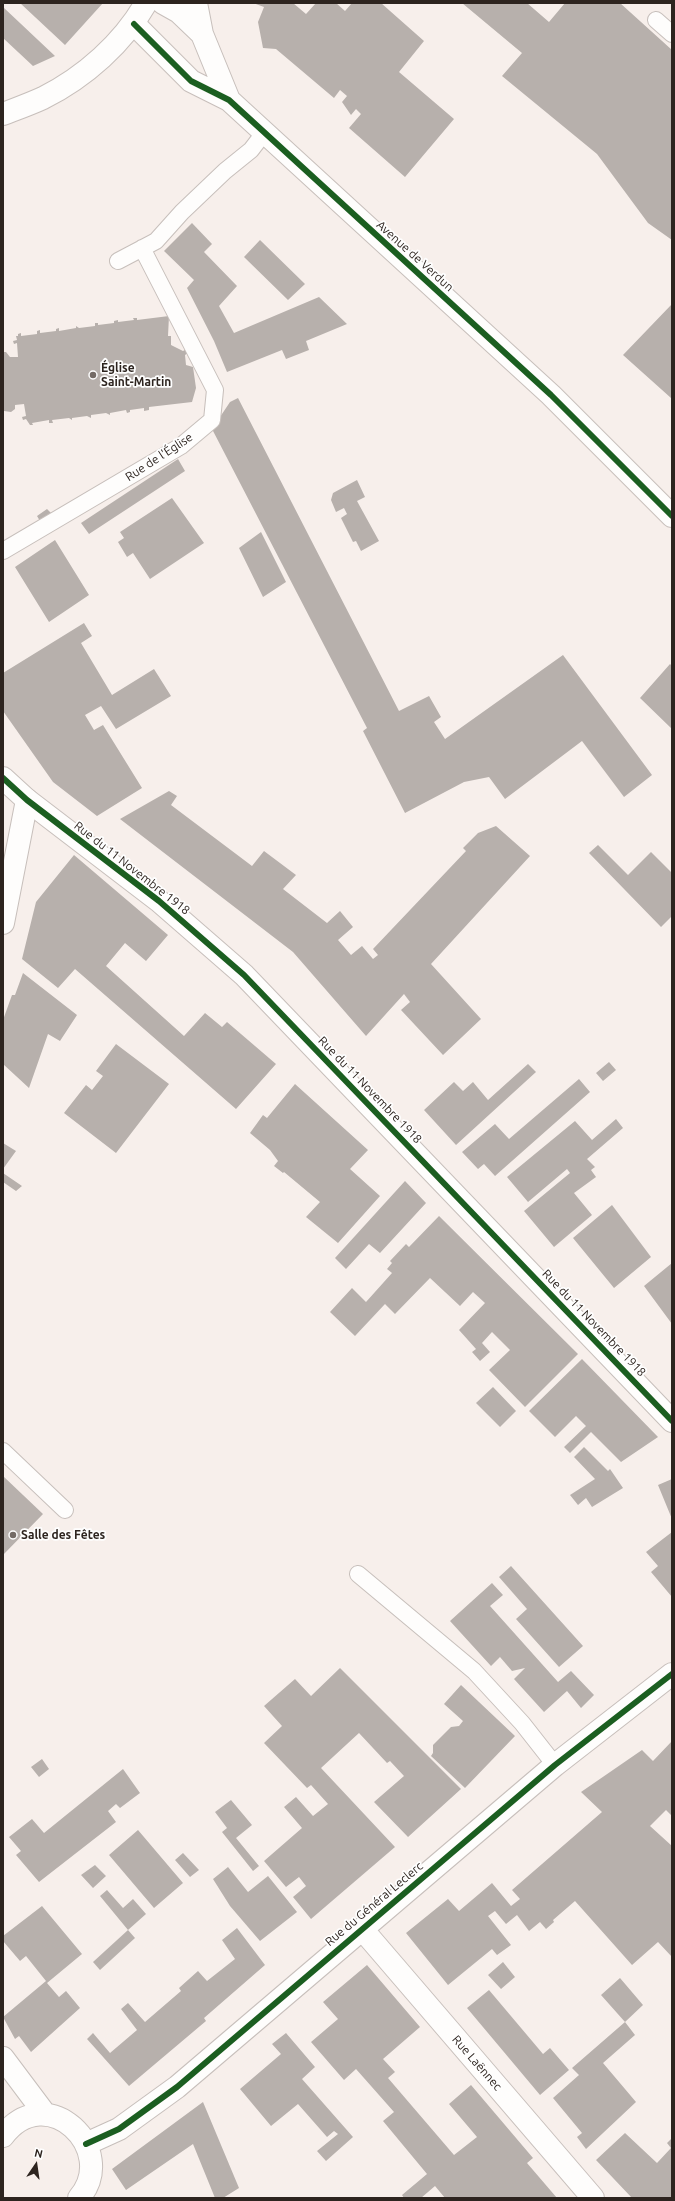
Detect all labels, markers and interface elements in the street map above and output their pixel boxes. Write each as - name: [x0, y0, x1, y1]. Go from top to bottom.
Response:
- street label: Avenue de Verdun: [374, 218, 456, 294]
- place label: Église Saint-Martin: [101, 361, 171, 389]
- marker: Église Saint-Martin: [88, 370, 98, 380]
- street label: Rue de l'Église: [123, 430, 195, 484]
- street label: Rue du 11 Novembre 1918: [71, 818, 193, 918]
- street label: Rue du 11 Novembre 1918: [315, 1034, 425, 1146]
- street label: Rue du 11 Novembre 1918: [539, 1267, 649, 1379]
- place label: Salle des Fêtes: [21, 1528, 105, 1542]
- marker: Salle des Fêtes: [8, 1530, 18, 1540]
- street label: Rue du Général Leclerc: [322, 1859, 426, 1949]
- street label: Rue Laënnec: [449, 2032, 505, 2094]
- north arrow: [16, 2145, 56, 2185]
- text: N: [33, 2147, 44, 2160]

